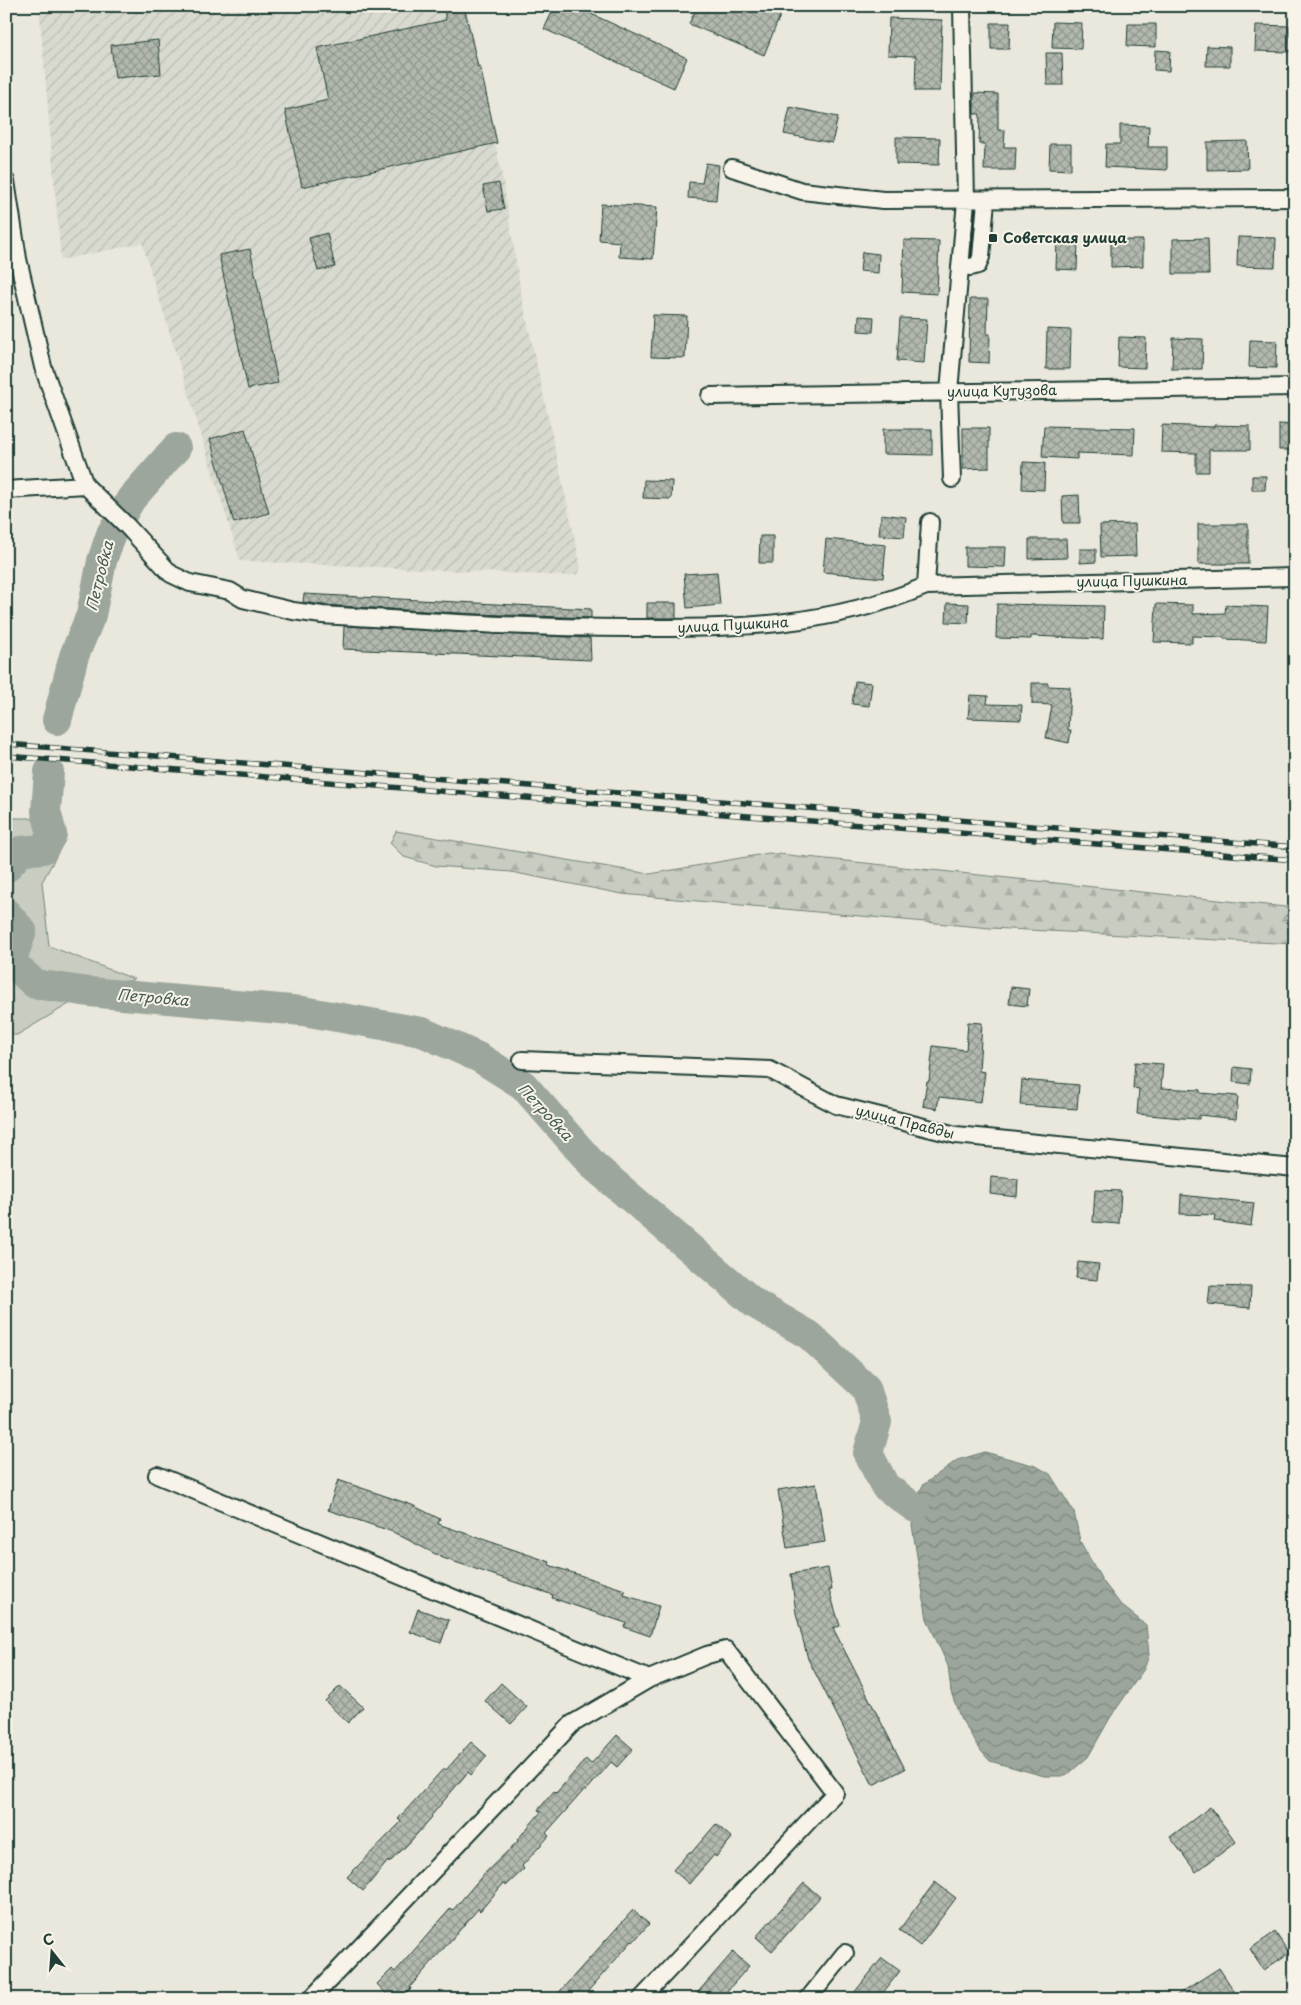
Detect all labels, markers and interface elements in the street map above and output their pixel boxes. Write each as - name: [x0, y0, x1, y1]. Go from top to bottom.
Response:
- place label: Советская улица: [1003, 227, 1127, 248]
- marker: Советская улица: [987, 232, 999, 244]
- street label: улица Кутузова: [947, 379, 1057, 402]
- water label: Петровка: [79, 538, 118, 613]
- street label: улица Пушкина: [1076, 569, 1188, 592]
- street label: улица Пушкина: [677, 611, 789, 638]
- water label: Петровка: [117, 982, 190, 1011]
- water label: Петровка: [513, 1077, 579, 1145]
- street label: улица Правды: [854, 1099, 957, 1144]
- north arrow: [28, 1928, 78, 1978]
- text: С: [40, 1928, 56, 1951]

